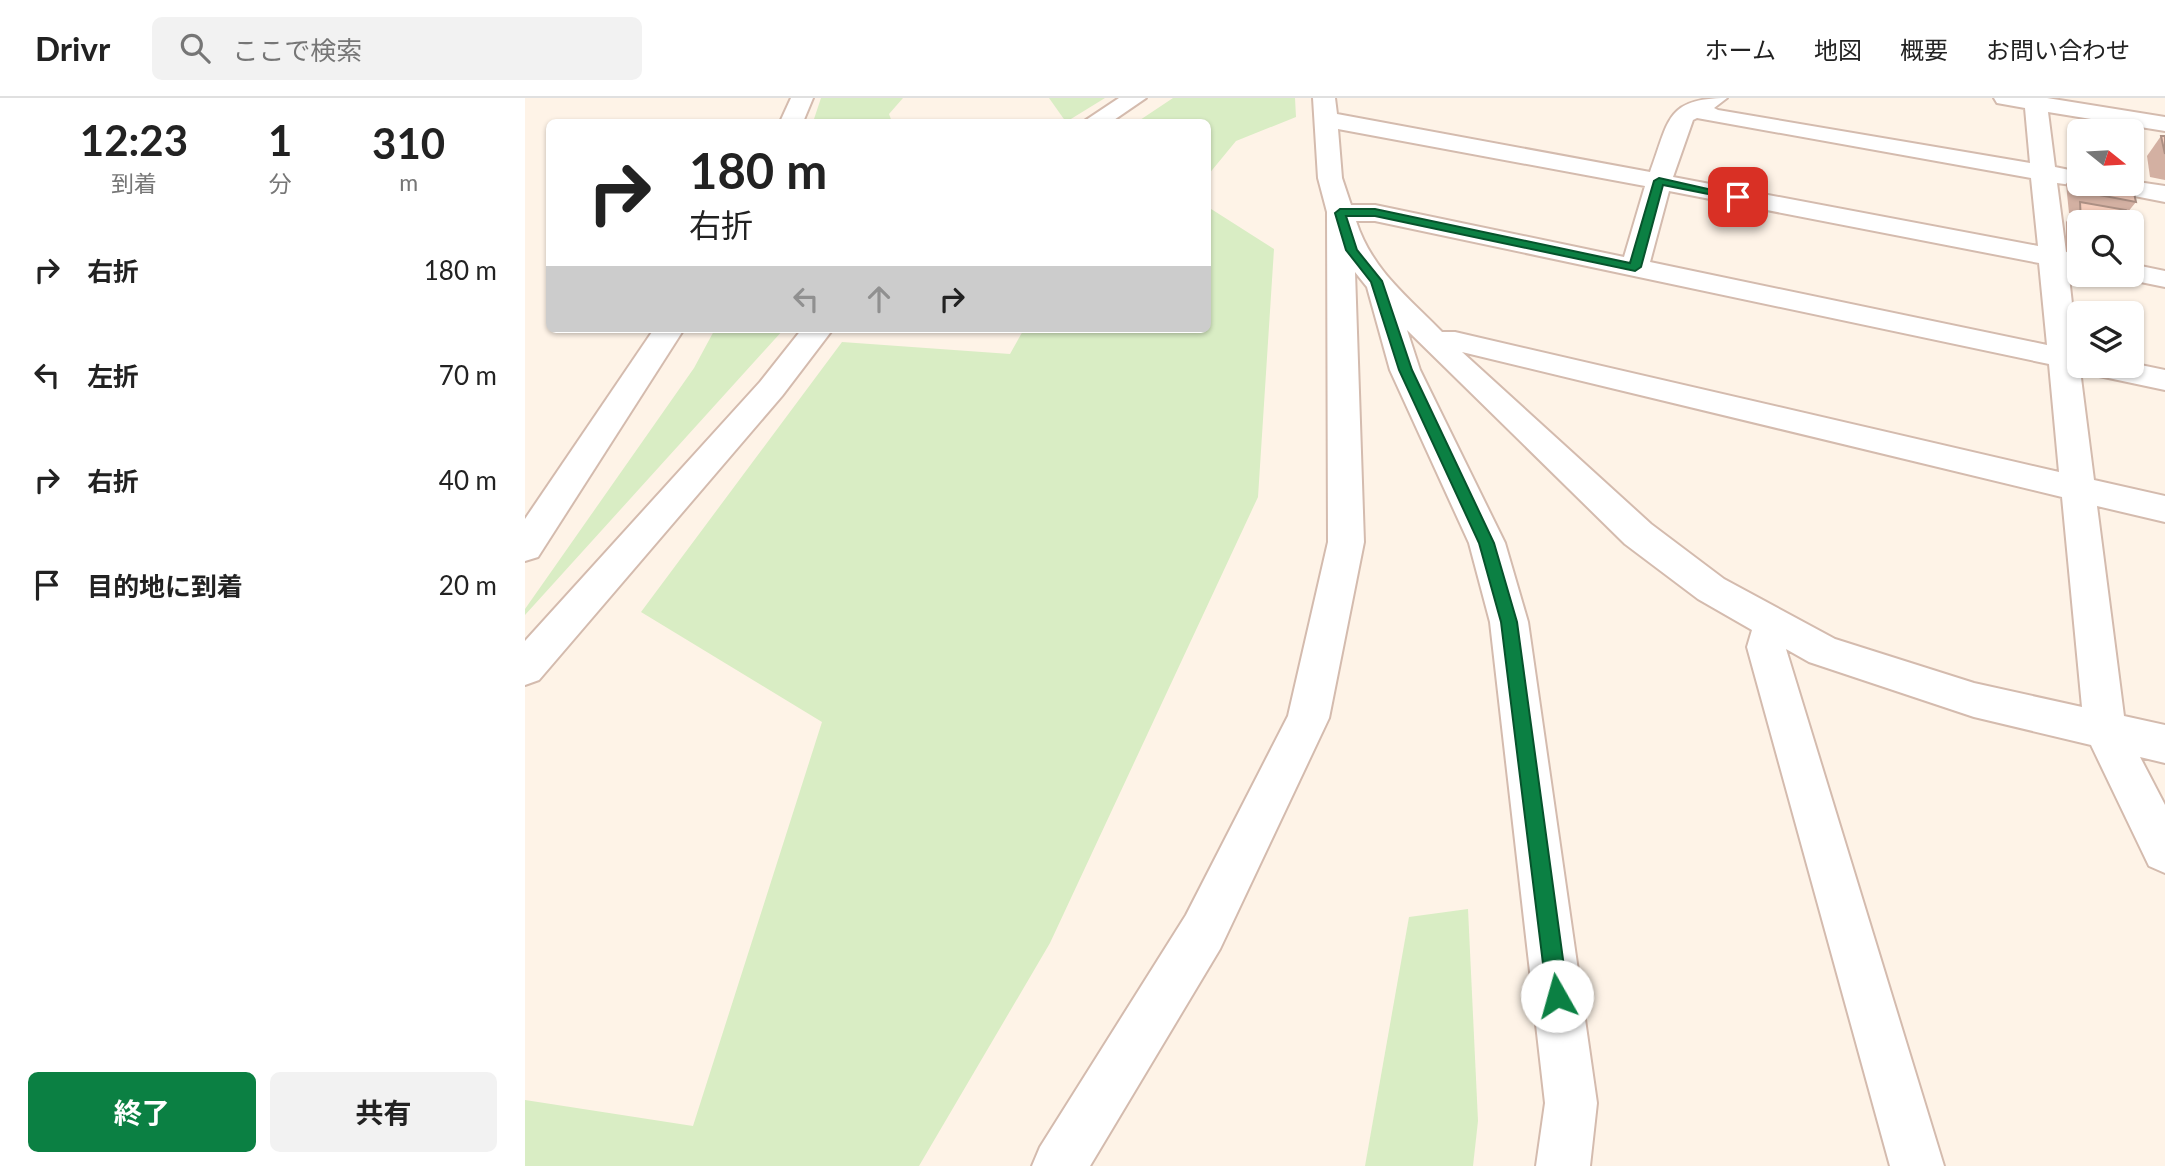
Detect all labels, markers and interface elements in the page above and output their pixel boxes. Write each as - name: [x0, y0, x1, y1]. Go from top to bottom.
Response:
- search box: [152, 17, 642, 80]
- text: Drivr: [35, 28, 110, 68]
- icon: search: [176, 29, 214, 67]
- text: ここで検索: [232, 34, 362, 66]
- text: ホーム: [1705, 35, 1776, 64]
- text: 地図: [1814, 35, 1862, 64]
- text: 概要: [1900, 35, 1948, 64]
- text: お問い合わせ: [1986, 35, 2130, 64]
- text: 12:23: [80, 115, 188, 165]
- text: 1: [268, 115, 292, 165]
- text: 310: [372, 118, 445, 168]
- north arrow: [2067, 119, 2144, 196]
- map controls: [2067, 119, 2144, 378]
- text: 180 m: [689, 141, 827, 199]
- icon: right: [574, 147, 665, 238]
- pin: [1708, 167, 1768, 227]
- text: m: [399, 168, 418, 196]
- text: 到着: [111, 169, 157, 197]
- text: 分: [269, 169, 292, 197]
- icon: arrive: [1719, 178, 1757, 216]
- text: 右折: [689, 205, 753, 244]
- button: search: [2067, 210, 2144, 287]
- icon: right: [28, 251, 66, 289]
- text: 180 m: [424, 254, 497, 286]
- text: 右折: [87, 255, 139, 287]
- icon: left: [787, 280, 825, 318]
- icon: ahead: [860, 280, 898, 318]
- icon: right: [933, 280, 971, 318]
- button: layers: [2067, 301, 2144, 378]
- icon: left: [28, 356, 66, 394]
- text: 70 m: [439, 359, 497, 391]
- text: 左折: [87, 360, 139, 392]
- icon: right: [28, 461, 66, 499]
- text: 40 m: [439, 464, 497, 496]
- text: 右折: [87, 465, 139, 497]
- icon: arrive: [28, 566, 66, 604]
- text: 20 m: [439, 569, 497, 601]
- text: 目的地に到着: [87, 570, 243, 602]
- position arrow: [1520, 959, 1594, 1033]
- button: 終了: [28, 1072, 256, 1152]
- button: 共有: [270, 1072, 497, 1152]

